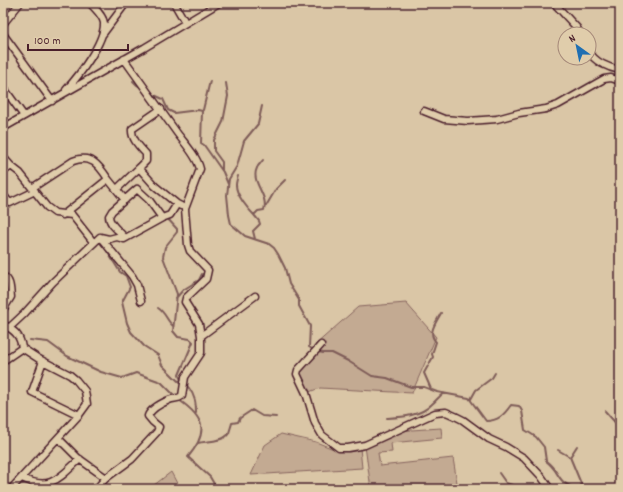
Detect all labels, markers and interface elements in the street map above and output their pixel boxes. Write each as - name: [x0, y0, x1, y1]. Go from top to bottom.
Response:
- scale bar: [28, 26, 128, 52]
- north arrow: [557, 26, 597, 66]
- text: N: [566, 31, 580, 47]
- text: 100 m: [34, 33, 61, 50]

